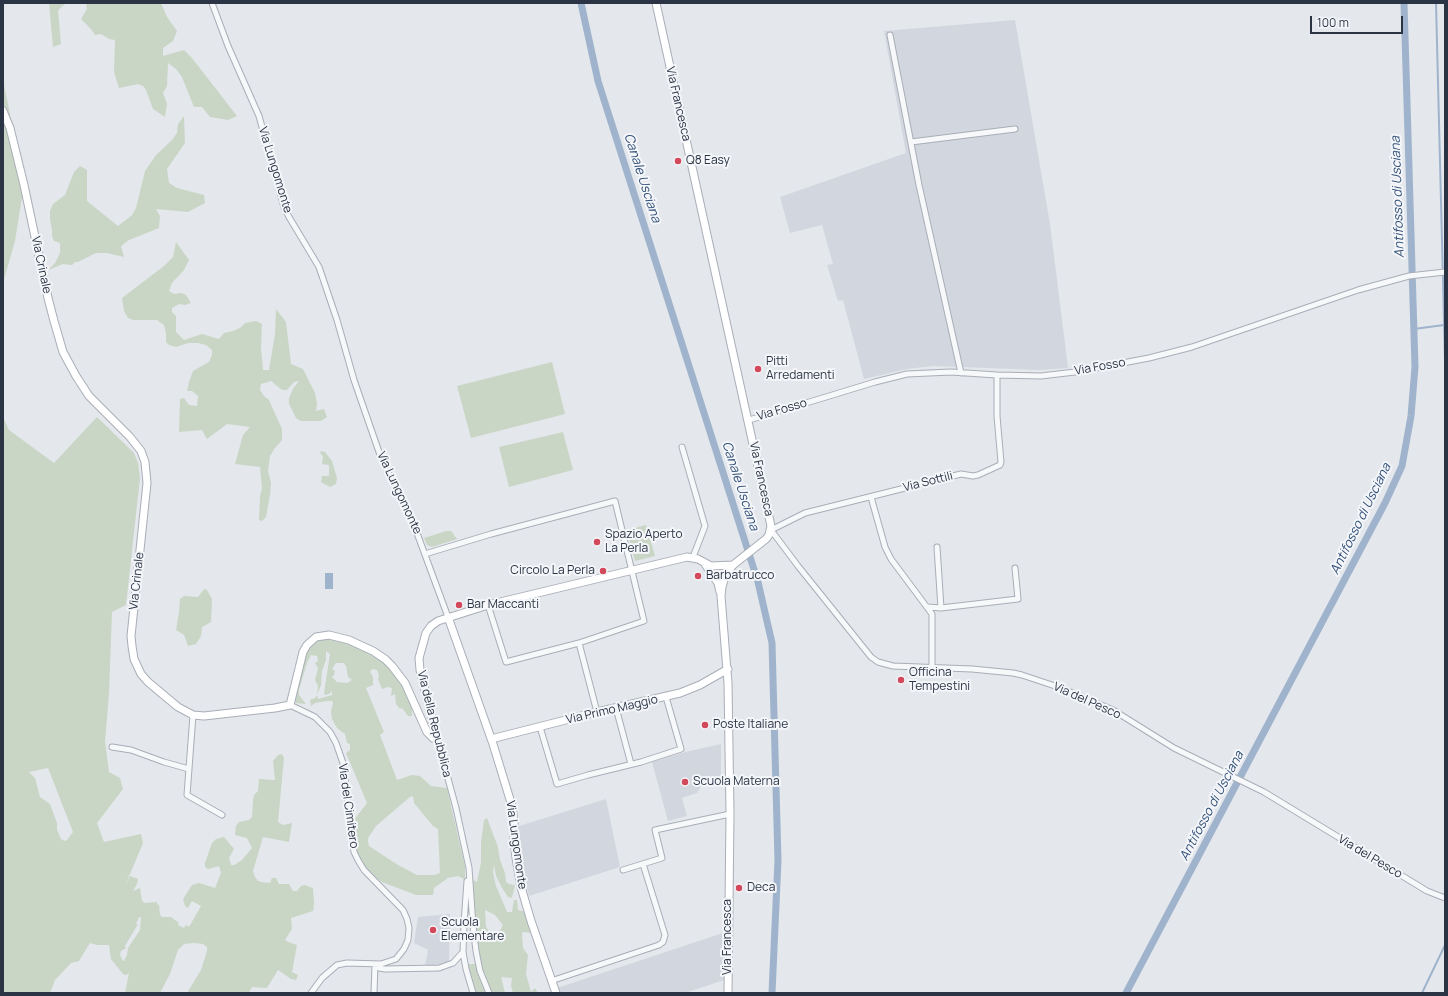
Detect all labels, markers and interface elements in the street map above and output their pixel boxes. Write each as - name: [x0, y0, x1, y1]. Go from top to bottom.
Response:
- scale bar: [1312, 8, 1405, 34]
- text: 100 m: [1317, 14, 1349, 31]
- street label: Via Francesca: [662, 65, 694, 143]
- street label: Via Lungomonte: [255, 125, 295, 215]
- water label: Canale Usciana: [620, 131, 664, 225]
- water label: Antifosso di Usciana: [1388, 136, 1408, 258]
- place label: Q8 Easy: [686, 154, 730, 168]
- marker: Q8 Easy: [673, 156, 683, 166]
- street label: Via Crinale: [28, 235, 54, 295]
- place label: Pitti Arredamenti: [766, 355, 835, 383]
- street label: Via Fosso: [1073, 355, 1127, 379]
- marker: Pitti Arredamenti: [753, 364, 763, 374]
- street label: Via Fosso: [755, 396, 809, 424]
- water label: Canale Usciana: [718, 439, 762, 533]
- street label: Via Francesca: [746, 440, 776, 518]
- street label: Via Lungomonte: [374, 449, 424, 537]
- water label: Antifosso di Usciana: [1327, 461, 1395, 577]
- street label: Via Sottili: [902, 469, 954, 495]
- place label: Spazio Aperto La Perla: [605, 528, 683, 556]
- marker: Spazio Aperto La Perla: [592, 537, 602, 547]
- street label: Via Crinale: [127, 551, 147, 611]
- place label: Circolo La Perla: [510, 564, 595, 578]
- marker: Circolo La Perla: [598, 566, 608, 576]
- place label: Barbatrucco: [706, 569, 774, 583]
- marker: Barbatrucco: [693, 571, 703, 581]
- place label: Bar Maccanti: [467, 598, 539, 612]
- marker: Bar Maccanti: [454, 600, 464, 610]
- place label: Officina Tempestini: [909, 666, 970, 694]
- street label: Via della Repubblica: [414, 669, 454, 779]
- marker: Officina Tempestini: [896, 675, 906, 685]
- street label: Via del Pesco: [1051, 680, 1123, 722]
- street label: Via Primo Maggio: [565, 692, 659, 728]
- place label: Poste Italiane: [713, 718, 788, 732]
- marker: Poste Italiane: [700, 720, 710, 730]
- water label: Antifosso di Usciana: [1177, 749, 1247, 863]
- street label: Via del Cimitero: [335, 763, 361, 849]
- place label: Scuola Materna: [693, 775, 780, 789]
- marker: Scuola Materna: [680, 777, 690, 787]
- street label: Via Lungomonte: [503, 800, 529, 890]
- street label: Via del Pesco: [1335, 832, 1405, 882]
- place label: Deca: [747, 881, 775, 895]
- marker: Deca: [734, 883, 744, 893]
- street label: Via Francesca: [721, 899, 735, 975]
- place label: Scuola Elementare: [441, 916, 504, 944]
- marker: Scuola Elementare: [428, 925, 438, 935]

